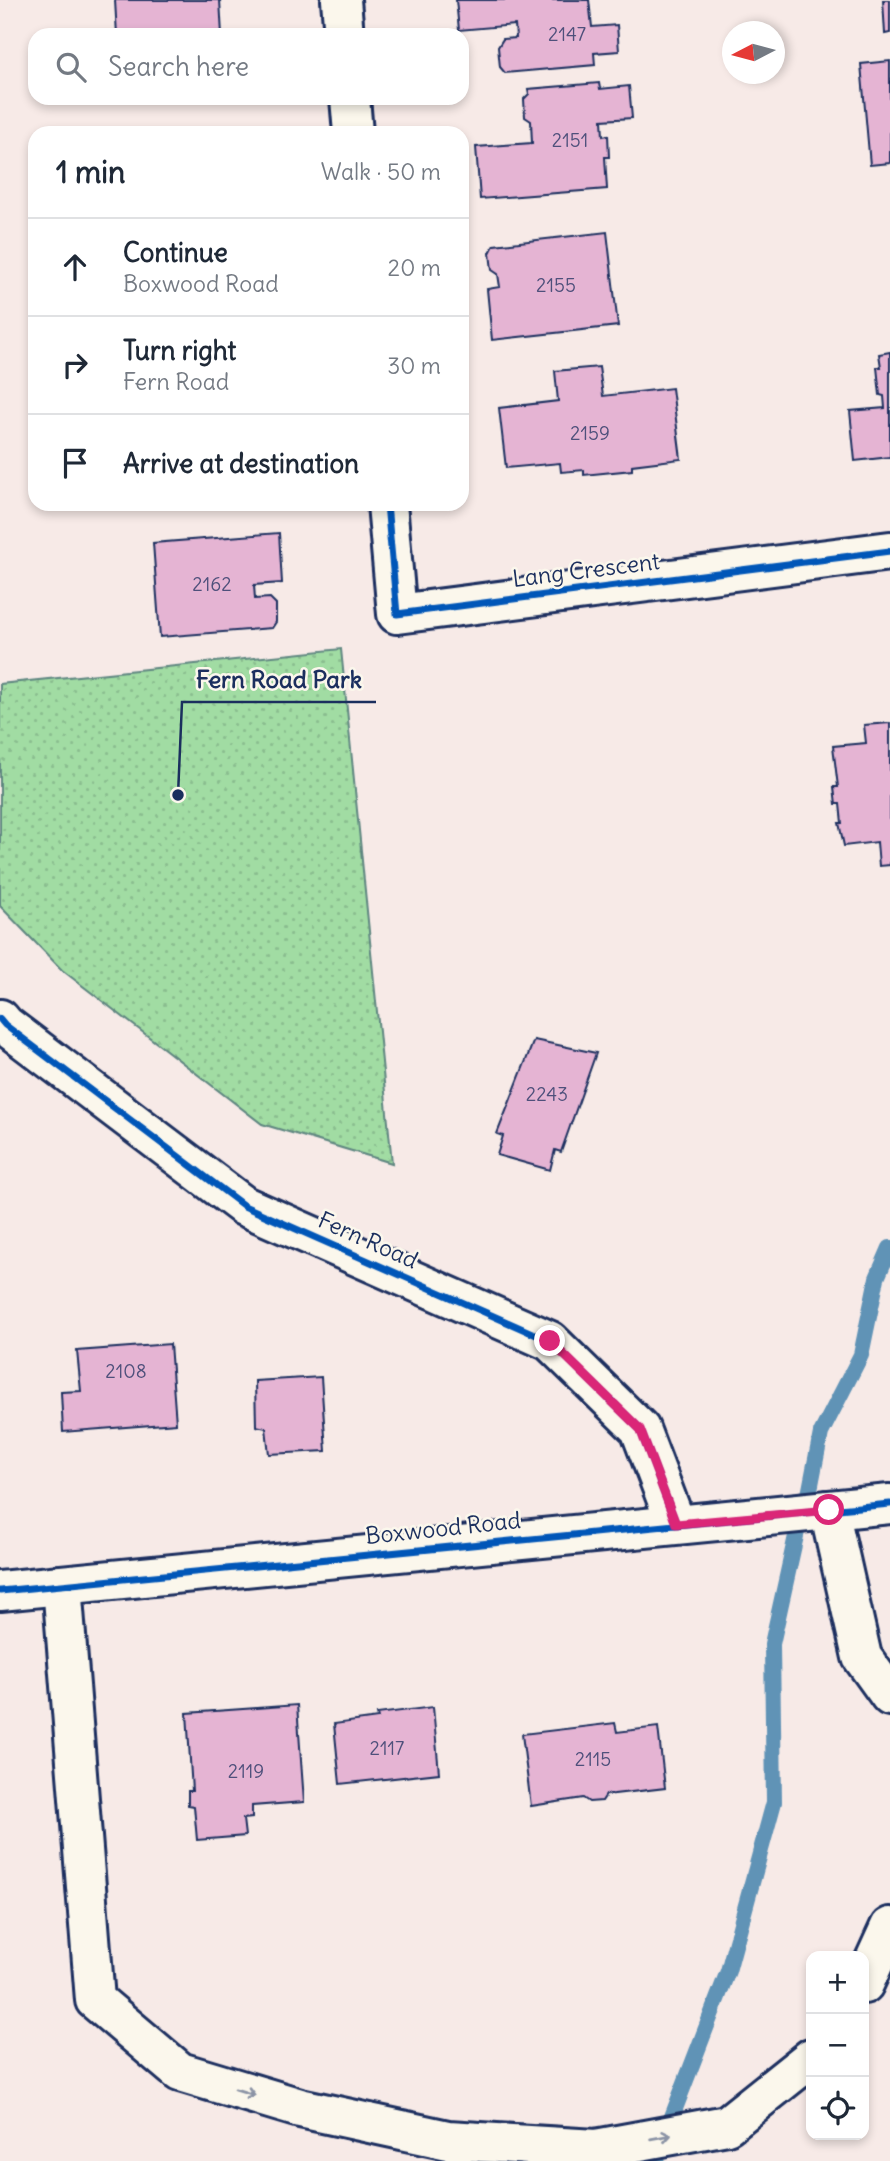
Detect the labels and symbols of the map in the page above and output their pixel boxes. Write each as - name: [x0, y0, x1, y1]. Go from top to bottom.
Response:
- north arrow: [722, 21, 785, 84]
- house number: 2147: [548, 22, 586, 46]
- house number: 2151: [552, 128, 588, 152]
- house number: 2155: [536, 273, 576, 297]
- house number: 2159: [570, 421, 610, 445]
- street label: Lang Crescent: [511, 546, 662, 593]
- house number: 2162: [192, 572, 232, 596]
- callout: Fern Road Park: [182, 657, 376, 702]
- text: Fern Road Park: [196, 664, 362, 694]
- house number: 2243: [526, 1082, 568, 1106]
- street label: Fern Road: [314, 1205, 423, 1274]
- route end: [534, 1325, 565, 1356]
- house number: 2108: [105, 1359, 147, 1383]
- route start: [813, 1494, 844, 1525]
- street label: Boxwood Road: [364, 1505, 522, 1550]
- house number: 2117: [370, 1736, 404, 1760]
- house number: 2115: [575, 1747, 611, 1771]
- house number: 2119: [228, 1759, 264, 1783]
- one-way arrow: [234, 2086, 256, 2099]
- one-way arrow: [649, 2129, 672, 2143]

